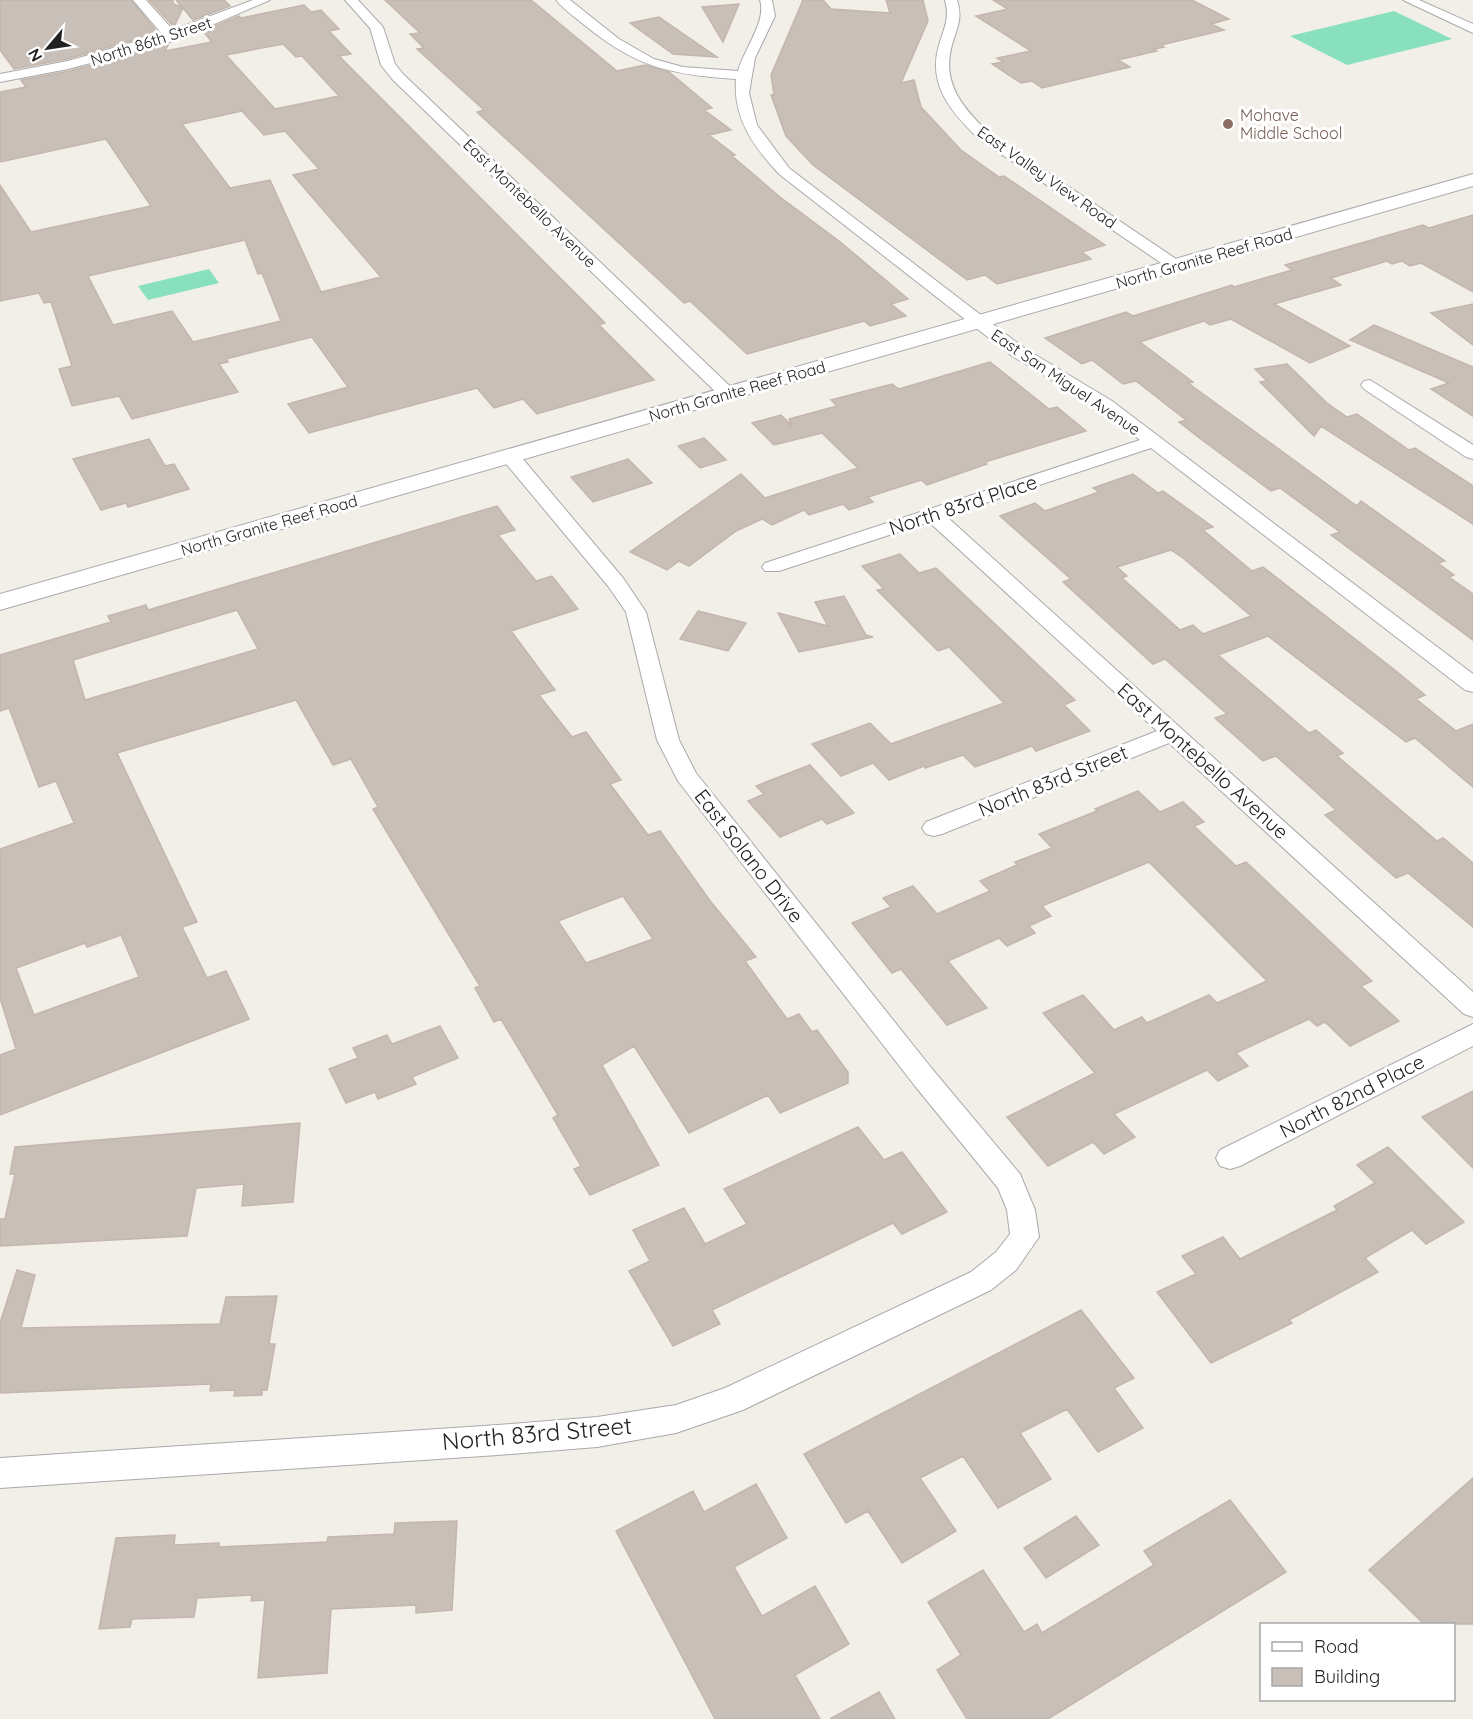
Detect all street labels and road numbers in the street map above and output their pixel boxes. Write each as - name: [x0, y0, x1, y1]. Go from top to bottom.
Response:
- street label: North 86th Street: [88, 12, 214, 70]
- street label: East Valley View Road: [974, 121, 1120, 233]
- street label: East Montebello Avenue: [459, 134, 601, 272]
- street label: North Granite Reef Road: [1113, 223, 1295, 293]
- street label: East San Miguel Avenue: [988, 325, 1144, 439]
- street label: North Granite Reef Road: [646, 356, 828, 426]
- street label: North 83rd Place: [886, 469, 1040, 540]
- street label: North Granite Reef Road: [178, 490, 360, 560]
- street label: East Montebello Avenue: [1113, 677, 1294, 844]
- street label: North 83rd Street: [975, 739, 1131, 822]
- street label: East Solano Drive: [690, 784, 809, 927]
- street label: North 82nd Place: [1275, 1048, 1428, 1143]
- street label: North 83rd Street: [441, 1410, 633, 1456]

